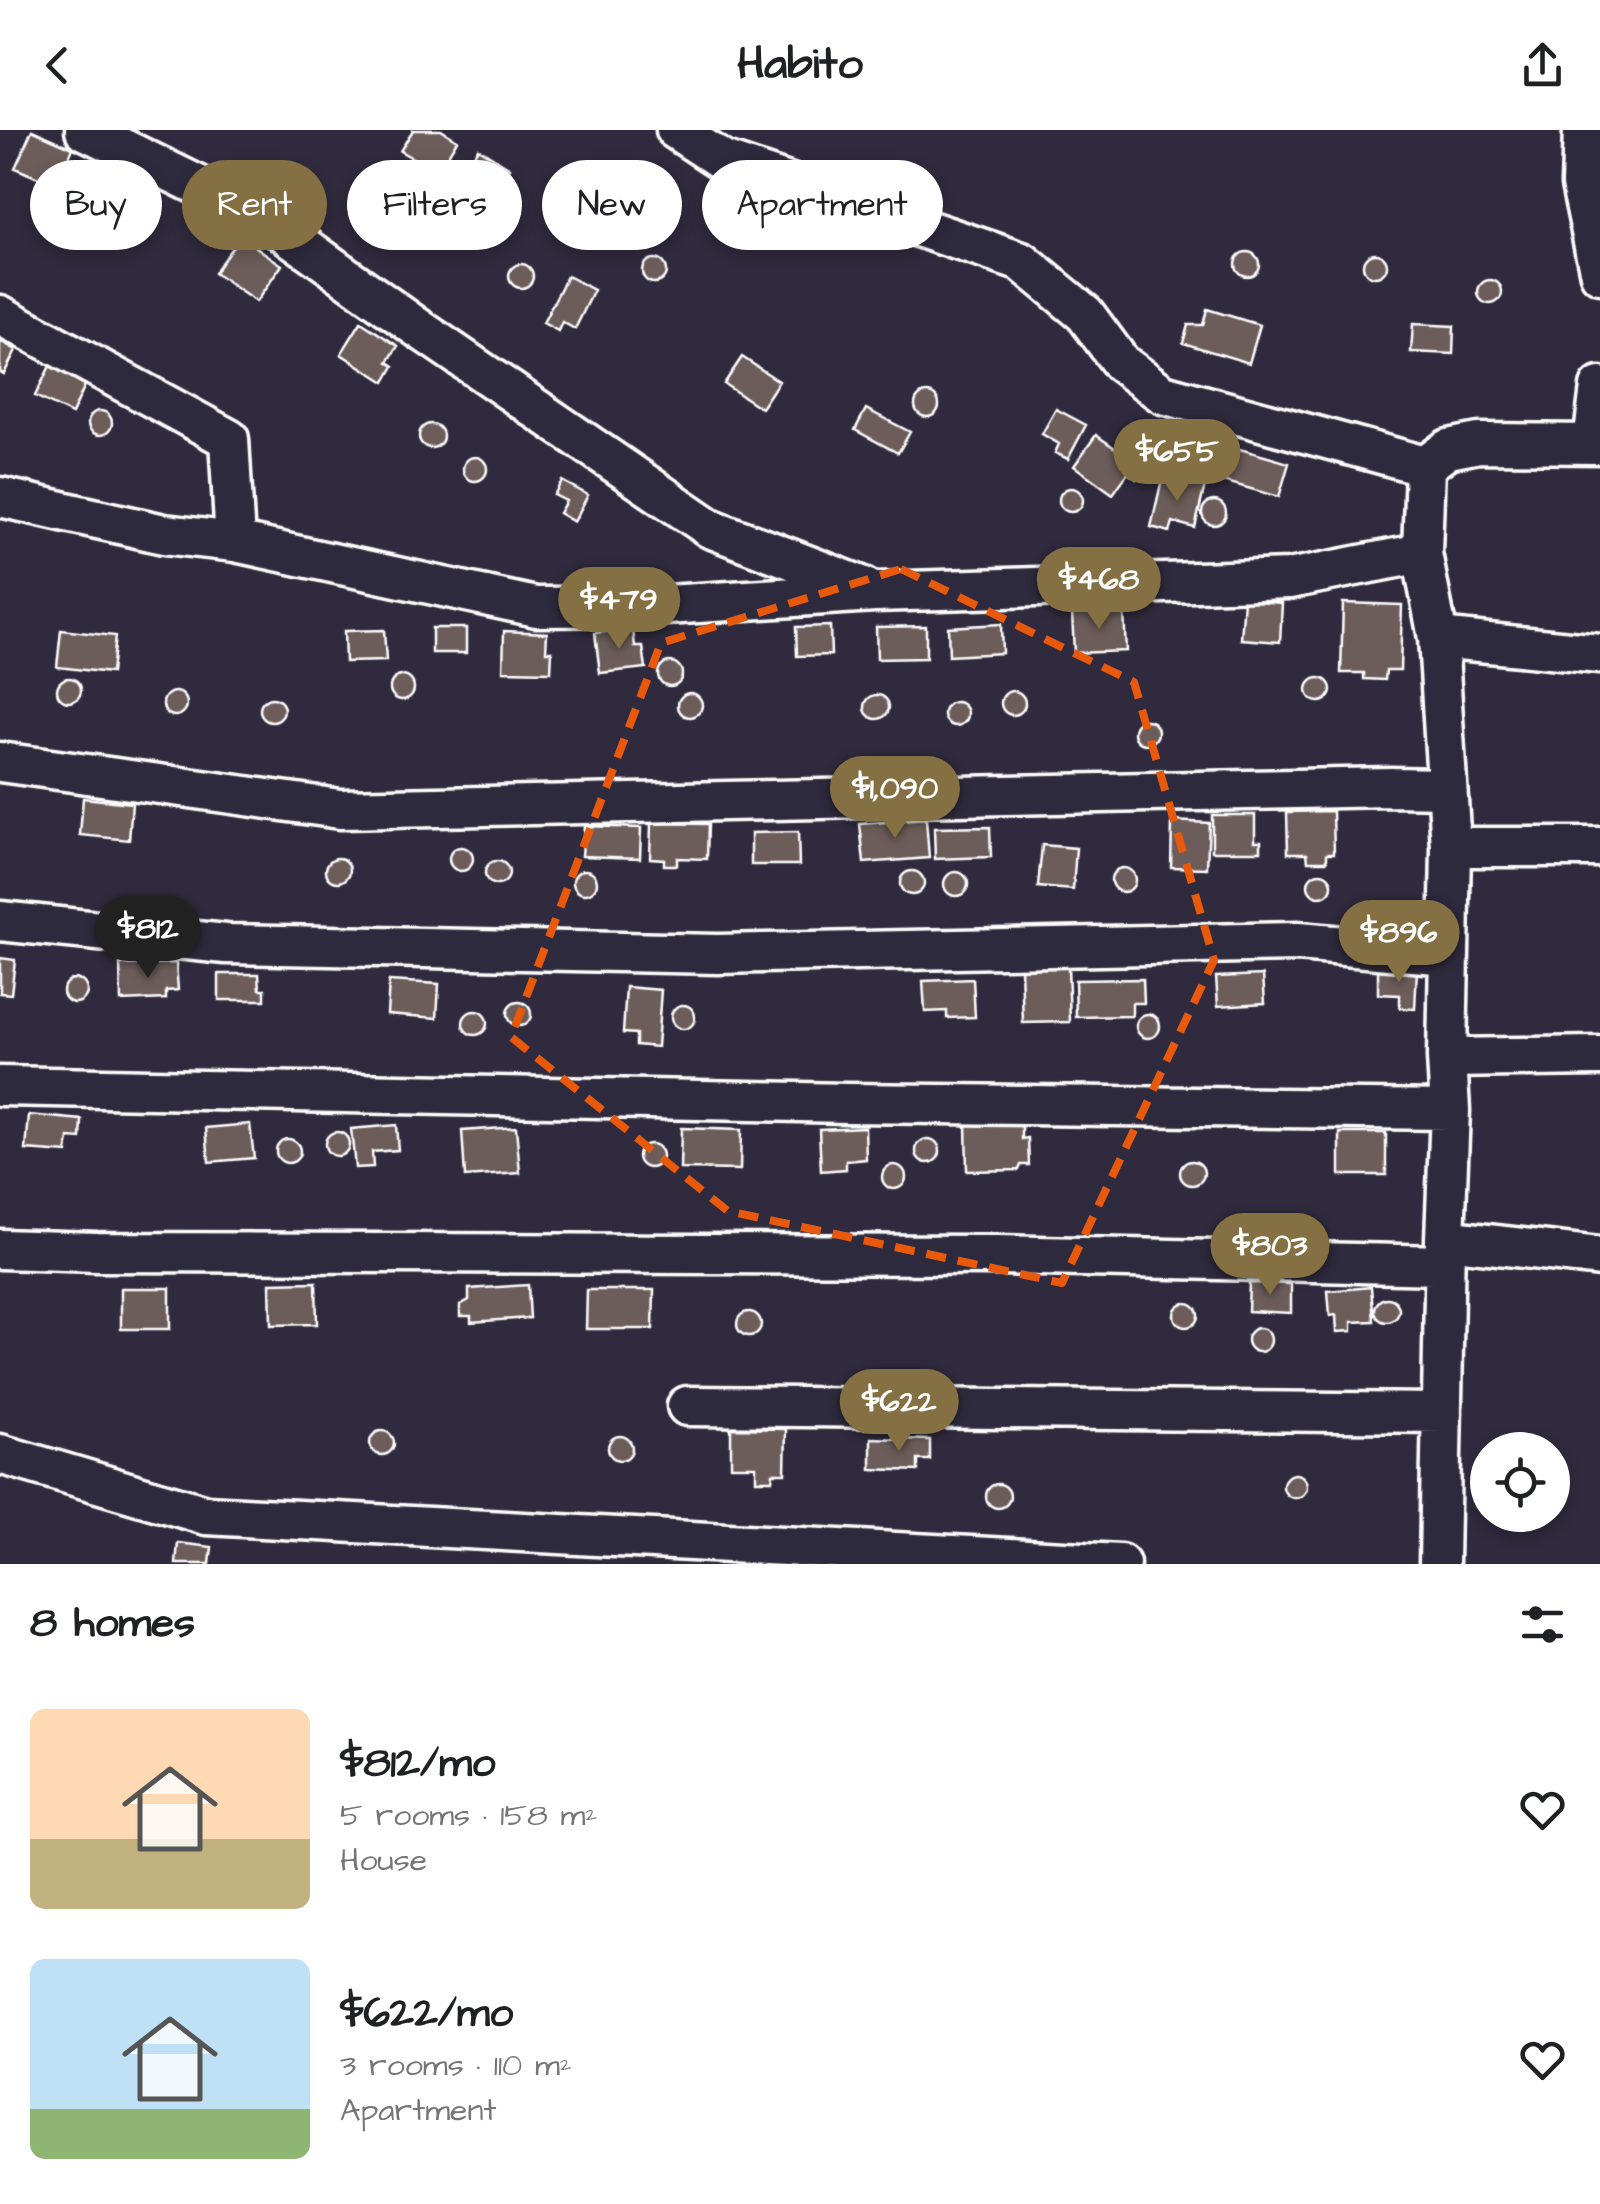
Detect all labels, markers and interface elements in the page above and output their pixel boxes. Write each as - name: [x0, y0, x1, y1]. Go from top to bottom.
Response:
- text: Habito: [737, 34, 863, 96]
- icon: back: [30, 38, 85, 93]
- icon: share: [1515, 38, 1570, 93]
- chip: Buy: [30, 160, 162, 250]
- chip: Rent: [182, 160, 327, 250]
- chip: Filters: [347, 160, 522, 250]
- chip: New: [542, 160, 682, 250]
- chip: Apartment: [702, 160, 943, 250]
- pin: $655: [1118, 419, 1236, 504]
- text: $655: [1135, 429, 1219, 474]
- pin: $468: [1040, 547, 1158, 632]
- text: $468: [1059, 557, 1139, 602]
- pin: $479: [560, 567, 678, 652]
- text: $479: [580, 577, 658, 622]
- pin: $1,090: [814, 756, 976, 841]
- text: $1,090: [852, 766, 938, 811]
- pin: $812: [89, 896, 207, 981]
- pin: $896: [1340, 900, 1458, 985]
- text: $812: [118, 906, 178, 951]
- text: $896: [1361, 910, 1437, 955]
- pin: $803: [1211, 1213, 1329, 1298]
- text: $803: [1232, 1223, 1308, 1268]
- pin: $622: [840, 1369, 958, 1454]
- text: $622: [862, 1379, 936, 1424]
- map controls: [1470, 1432, 1570, 1532]
- button: locate: [1470, 1432, 1570, 1532]
- text: 8 homes: [30, 1595, 195, 1653]
- icon: filters: [1515, 1597, 1570, 1652]
- text: $812/mo: [340, 1735, 495, 1793]
- icon: home: [110, 1749, 230, 1869]
- icon: heart: [1515, 1782, 1570, 1837]
- text: 5 rooms · 158 m²: [340, 1793, 597, 1838]
- text: House: [340, 1838, 427, 1883]
- text: $622/mo: [340, 1985, 513, 2043]
- icon: home: [110, 1999, 230, 2119]
- icon: heart: [1515, 2032, 1570, 2087]
- text: 3 rooms · 110 m²: [340, 2043, 572, 2088]
- text: Apartment: [340, 2088, 496, 2133]

